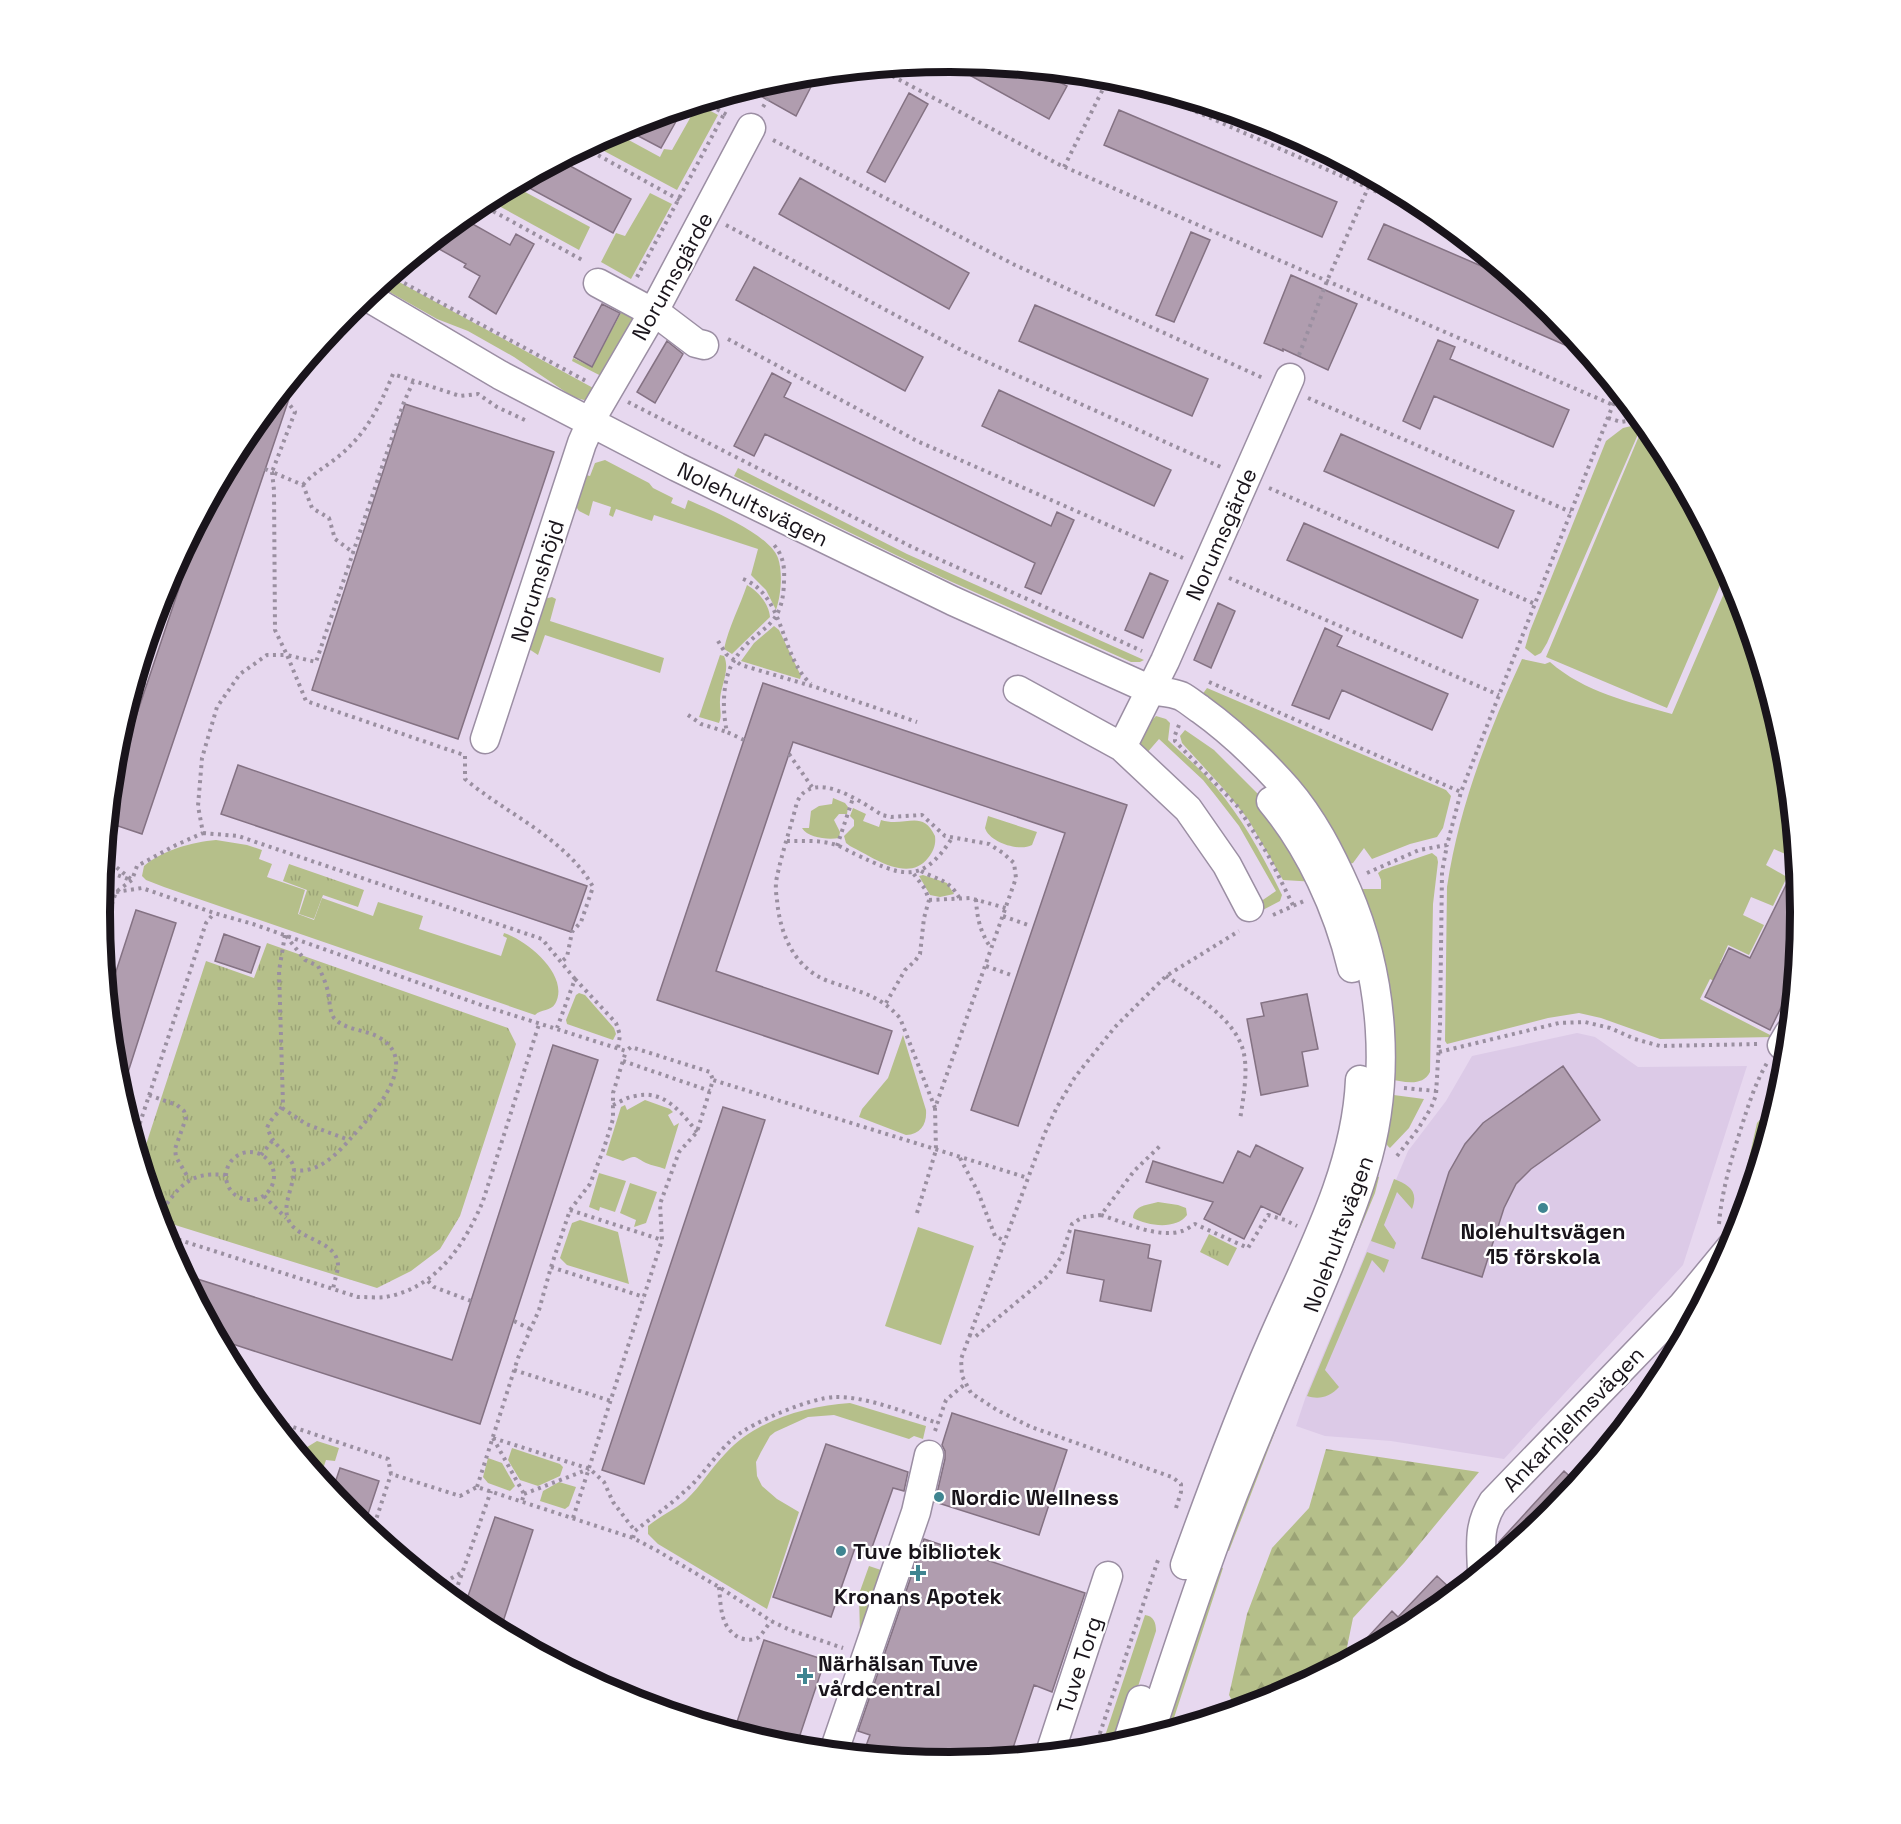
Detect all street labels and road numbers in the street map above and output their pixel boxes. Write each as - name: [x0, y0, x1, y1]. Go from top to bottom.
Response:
- street label: Norumsgärde: [625, 207, 719, 345]
- street label: Nolehultsvägen: [673, 455, 833, 553]
- street label: Norumsgärde: [1179, 463, 1263, 605]
- street label: Norumshöjd: [504, 516, 570, 646]
- street label: Nolehultsvägen: [1297, 1152, 1379, 1316]
- street label: Ankarhjelmsvägen: [1496, 1340, 1650, 1498]
- street label: Tuve Torg: [1050, 1613, 1108, 1717]

